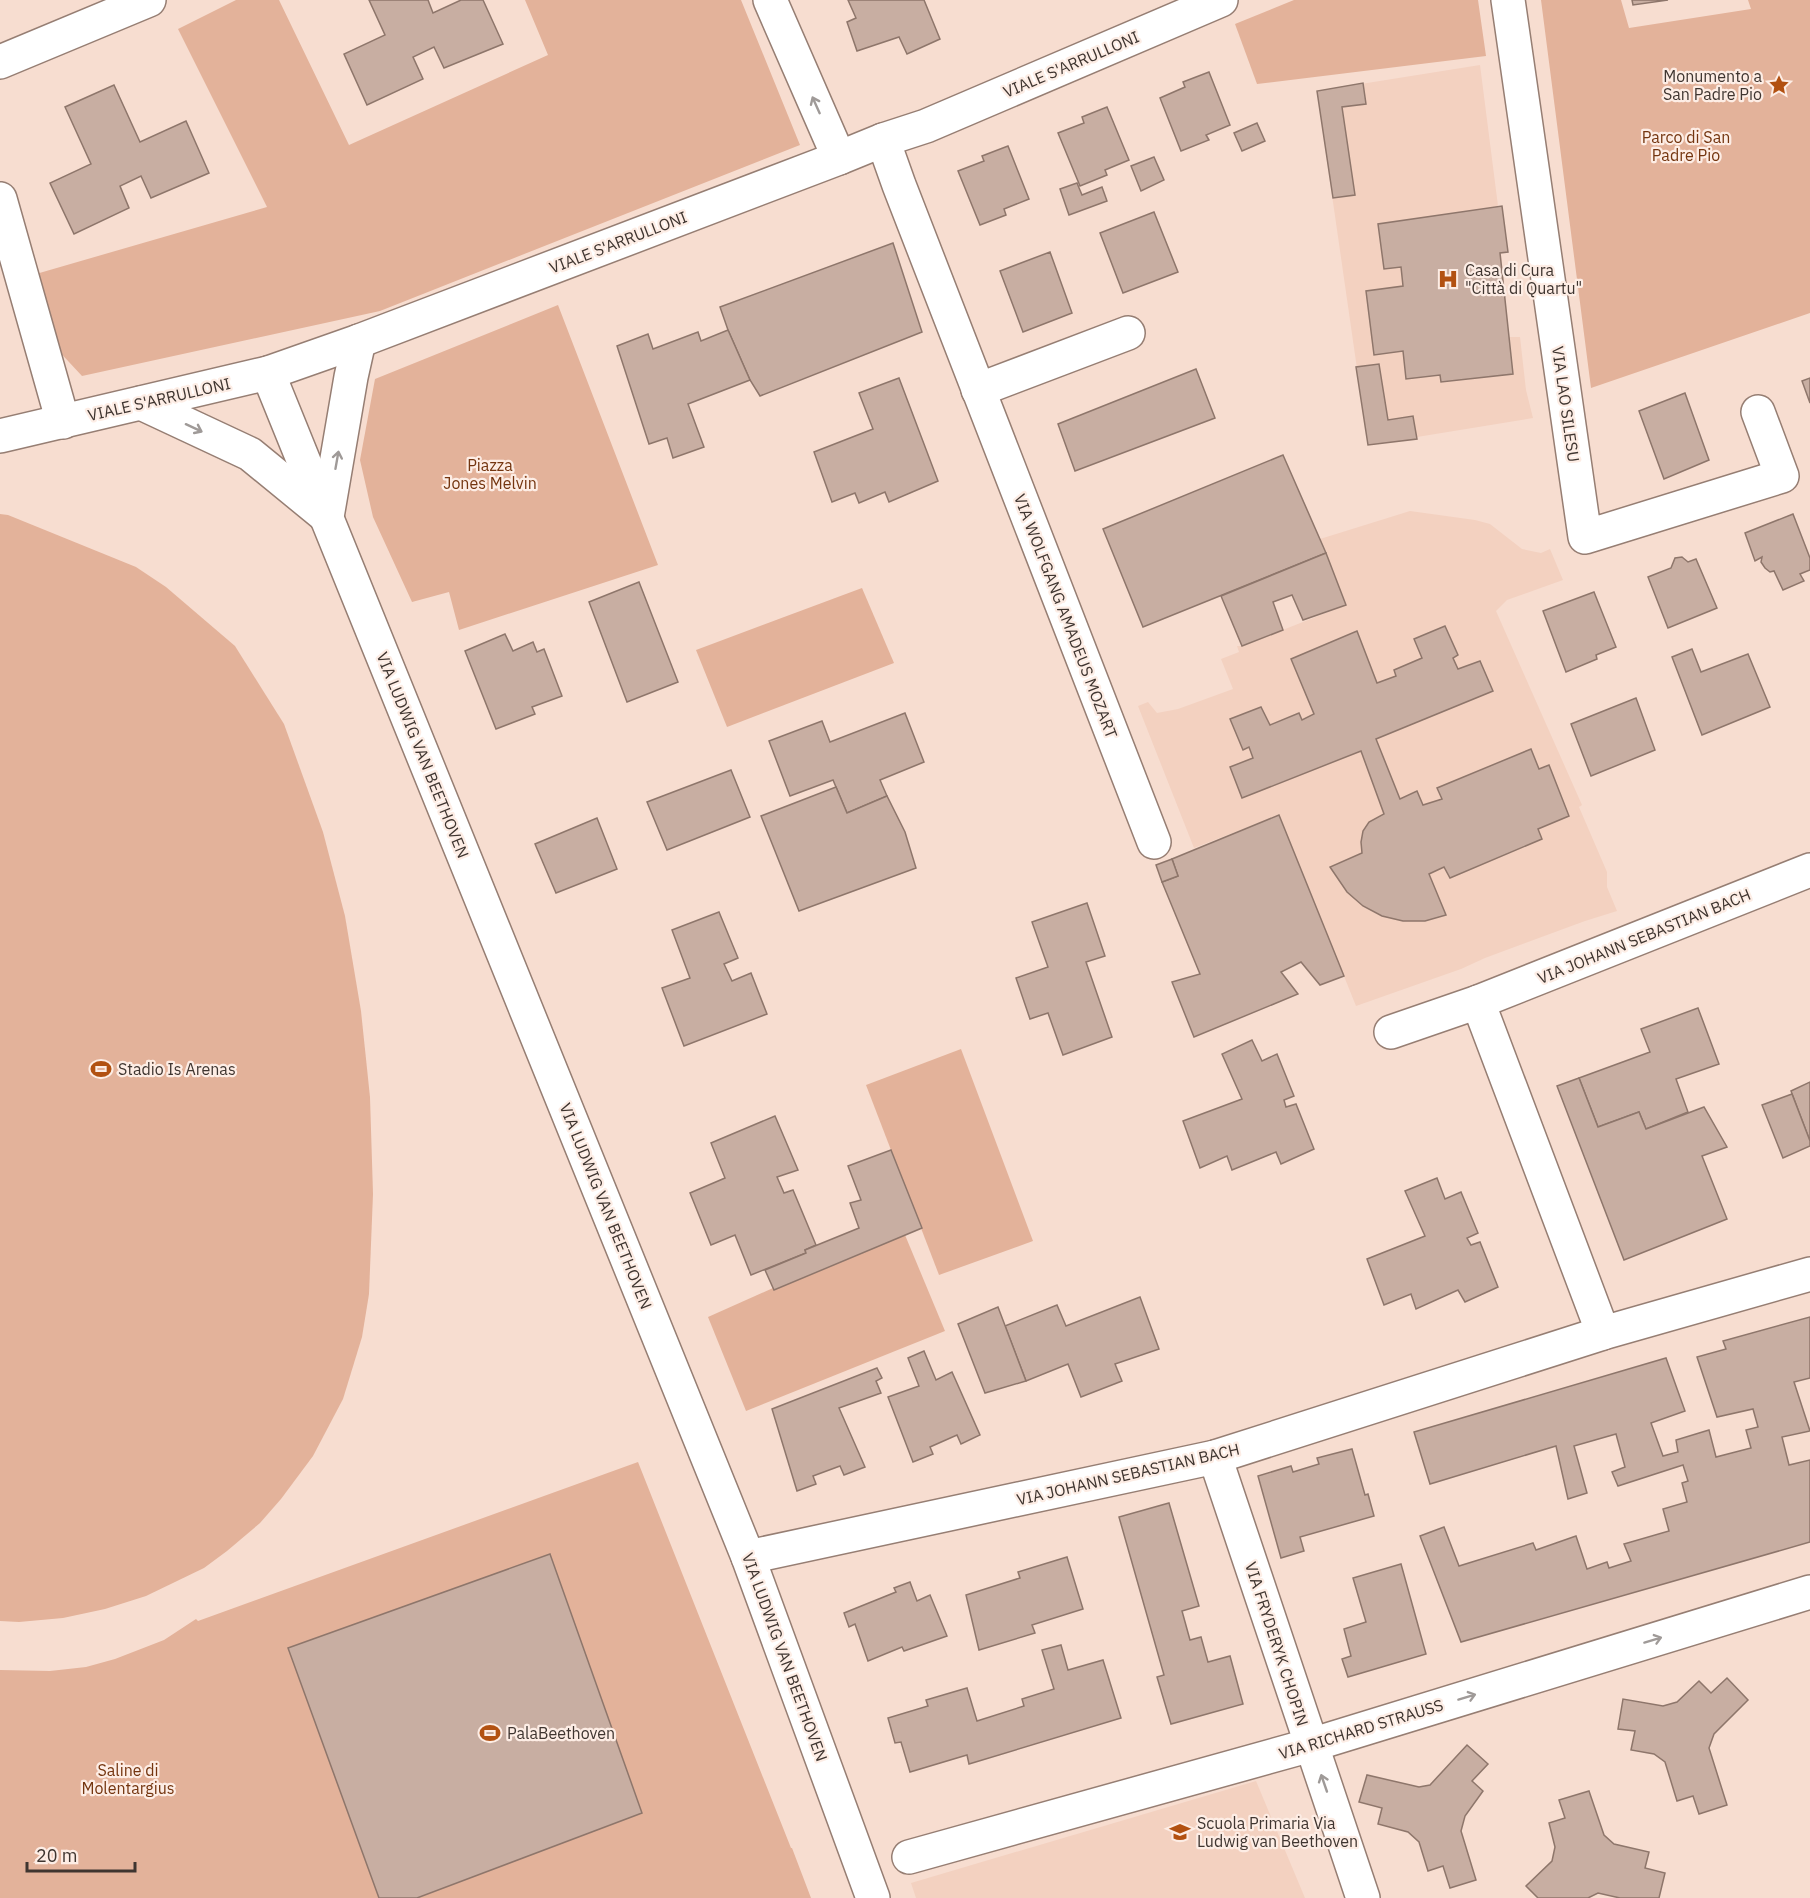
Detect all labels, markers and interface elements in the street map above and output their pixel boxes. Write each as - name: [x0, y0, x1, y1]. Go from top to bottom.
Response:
- street label: VIALE S'ARRULLONI: [1000, 26, 1142, 102]
- place label: Monumento a San Padre Pio: [1663, 66, 1762, 104]
- place icon: Monumento a San Padre Pio: [1767, 73, 1791, 97]
- one-way arrow: [810, 96, 821, 114]
- park label: Parco di San Padre Pio: [1642, 127, 1730, 165]
- street label: VIALE S'ARRULLONI: [546, 207, 690, 277]
- place label: Casa di Cura "Città di Quartu": [1465, 260, 1582, 298]
- hospital icon: Casa di Cura "Città di Quartu": [1436, 267, 1460, 291]
- street label: VIA LAO SILESU: [1548, 345, 1584, 463]
- street label: VIALE S'ARRULLONI: [86, 373, 232, 425]
- one-way arrow: [184, 423, 202, 435]
- one-way arrow: [331, 450, 342, 470]
- park label: Piazza Jones Melvin: [443, 455, 537, 493]
- street label: VIA WOLFGANG AMADEUS MOZART: [1010, 491, 1122, 741]
- street label: VIA LUDWIG VAN BEETHOVEN: [372, 649, 474, 861]
- street label: VIA JOHANN SEBASTIAN BACH: [1534, 884, 1754, 988]
- sports icon: Stadio Is Arenas: [89, 1057, 113, 1081]
- place label: Stadio Is Arenas: [118, 1059, 236, 1079]
- street label: VIA LUDWIG VAN BEETHOVEN: [555, 1100, 657, 1312]
- street label: VIA JOHANN SEBASTIAN BACH: [1015, 1439, 1241, 1509]
- street label: VIA LUDWIG VAN BEETHOVEN: [738, 1550, 832, 1764]
- street label: VIA FRYDERYK CHOPIN: [1241, 1559, 1313, 1729]
- one-way arrow: [1643, 1634, 1662, 1645]
- one-way arrow: [1457, 1691, 1476, 1702]
- street label: VIA RICHARD STRAUSS: [1276, 1694, 1446, 1764]
- sports icon: PalaBeethoven: [478, 1721, 502, 1745]
- place label: PalaBeethoven: [507, 1723, 615, 1743]
- park label: Saline di Molentargius: [81, 1760, 175, 1798]
- one-way arrow: [1317, 1774, 1328, 1793]
- place label: Scuola Primaria Via Ludwig van Beethoven: [1197, 1813, 1358, 1851]
- school or university icon: Scuola Primaria Via Ludwig van Beethoven: [1168, 1820, 1192, 1844]
- scale bar: [27, 1835, 135, 1873]
- text: 20 m: [36, 1844, 78, 1867]

